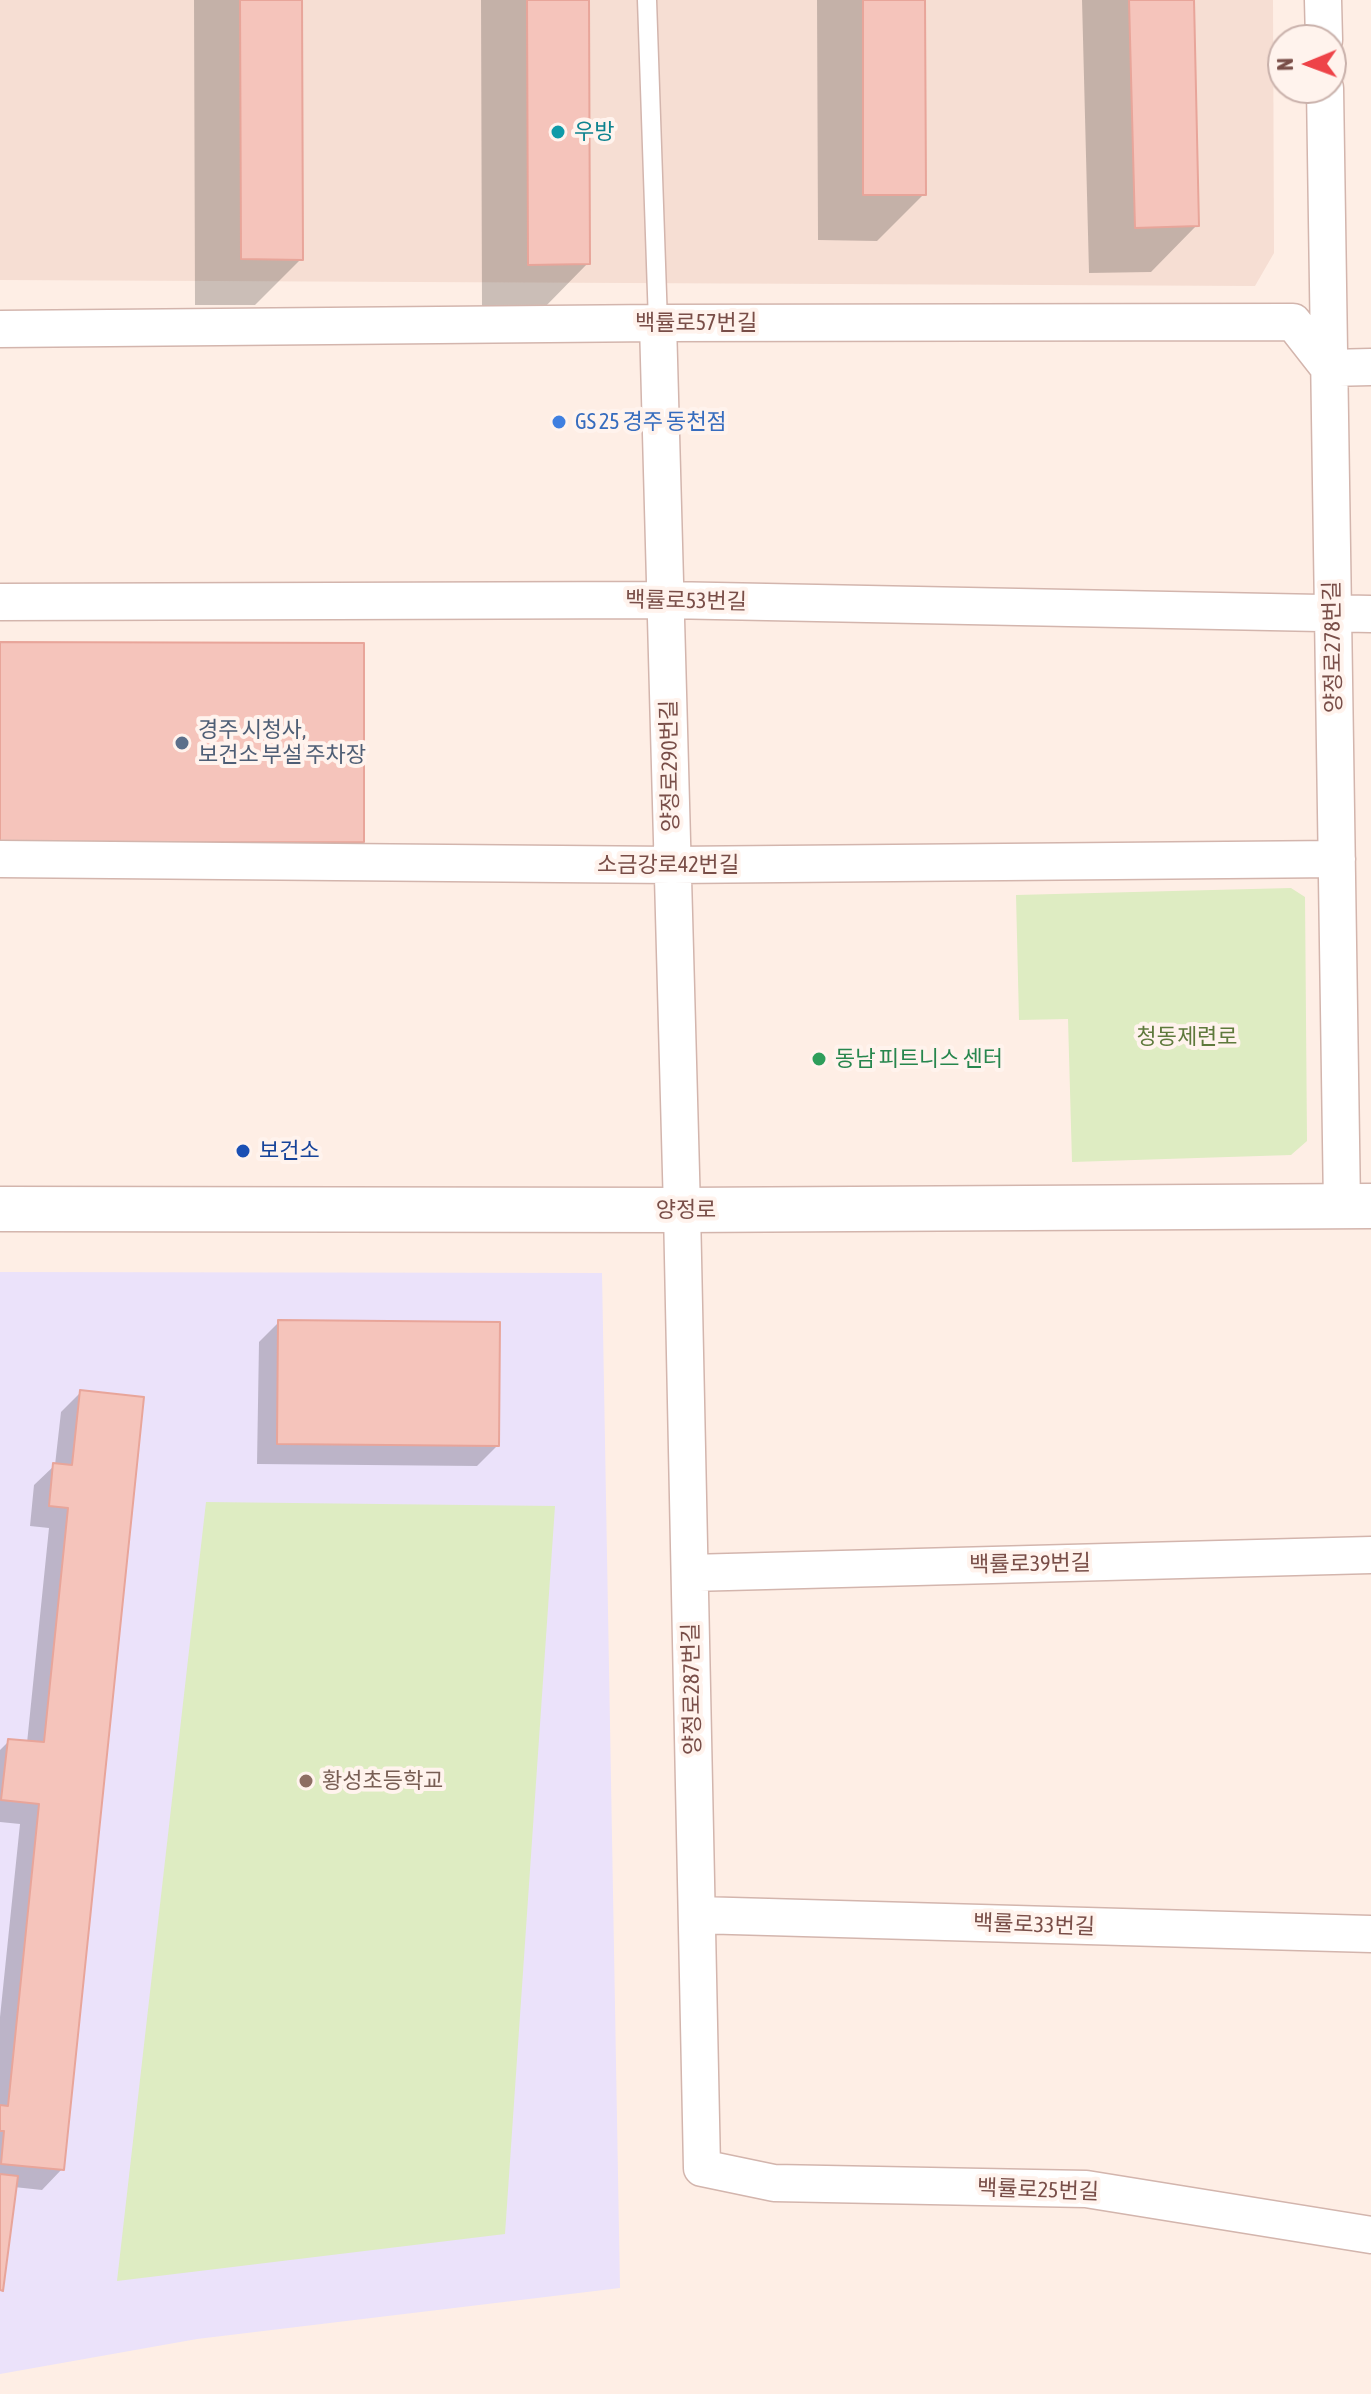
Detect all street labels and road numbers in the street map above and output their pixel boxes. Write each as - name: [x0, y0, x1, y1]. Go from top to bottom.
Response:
- street label: 백률로57번길: [635, 310, 757, 336]
- street label: 양정로278번길: [1319, 581, 1347, 713]
- street label: 백률로53번길: [625, 587, 747, 615]
- street label: 양정로290번길: [656, 700, 684, 832]
- street label: 소금강로42번길: [597, 852, 739, 878]
- street label: 양정로: [656, 1197, 716, 1223]
- street label: 백률로39번길: [969, 1550, 1091, 1578]
- street label: 양정로287번길: [678, 1623, 706, 1755]
- street label: 백률로33번길: [973, 1910, 1095, 1940]
- street label: 백률로25번길: [977, 2175, 1099, 2205]

